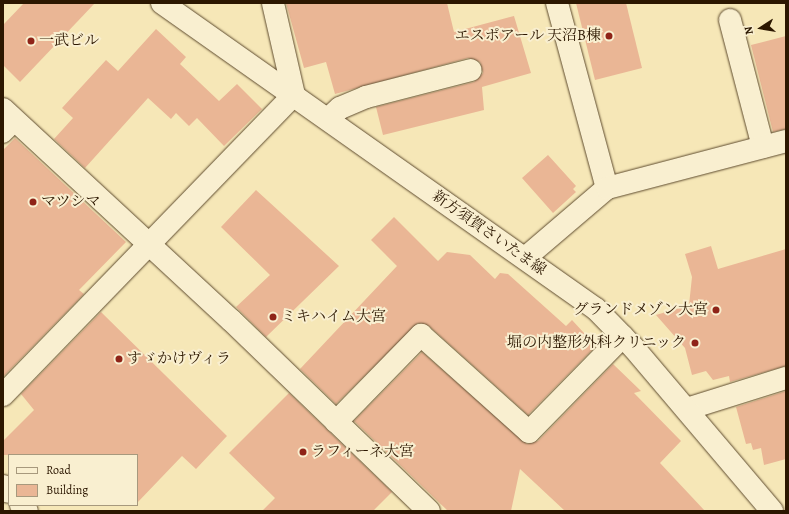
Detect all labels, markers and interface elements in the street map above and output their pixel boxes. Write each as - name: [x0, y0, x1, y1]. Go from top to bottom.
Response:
- north arrow: [741, 8, 781, 48]
- text: N: [741, 25, 757, 36]
- place label: エスポアール 天沼B棟: [455, 27, 601, 45]
- marker: エスポアール 天沼B棟: [604, 31, 614, 41]
- place label: 一武ビル: [39, 32, 99, 50]
- marker: 一武ビル: [26, 36, 36, 46]
- street label: 新方須賀さいたま線: [429, 187, 549, 279]
- place label: マツシマ: [41, 193, 101, 211]
- marker: マツシマ: [28, 197, 38, 207]
- place label: グランドメゾン大宮: [573, 301, 708, 319]
- marker: グランドメゾン大宮: [711, 305, 721, 315]
- place label: ミキハイム大宮: [281, 308, 386, 326]
- marker: ミキハイム大宮: [268, 312, 278, 322]
- place label: 堀の内整形外科クリニック: [506, 334, 686, 352]
- marker: 堀の内整形外科クリニック: [689, 337, 701, 349]
- place label: すゞかけヴィラ: [127, 350, 232, 368]
- marker: すゞかけヴィラ: [114, 354, 124, 364]
- place label: ラフィーネ大宮: [311, 443, 416, 461]
- marker: ラフィーネ大宮: [298, 447, 308, 457]
- legend: [8, 454, 138, 506]
- text: Road: [46, 462, 71, 478]
- text: Building: [46, 482, 88, 498]

